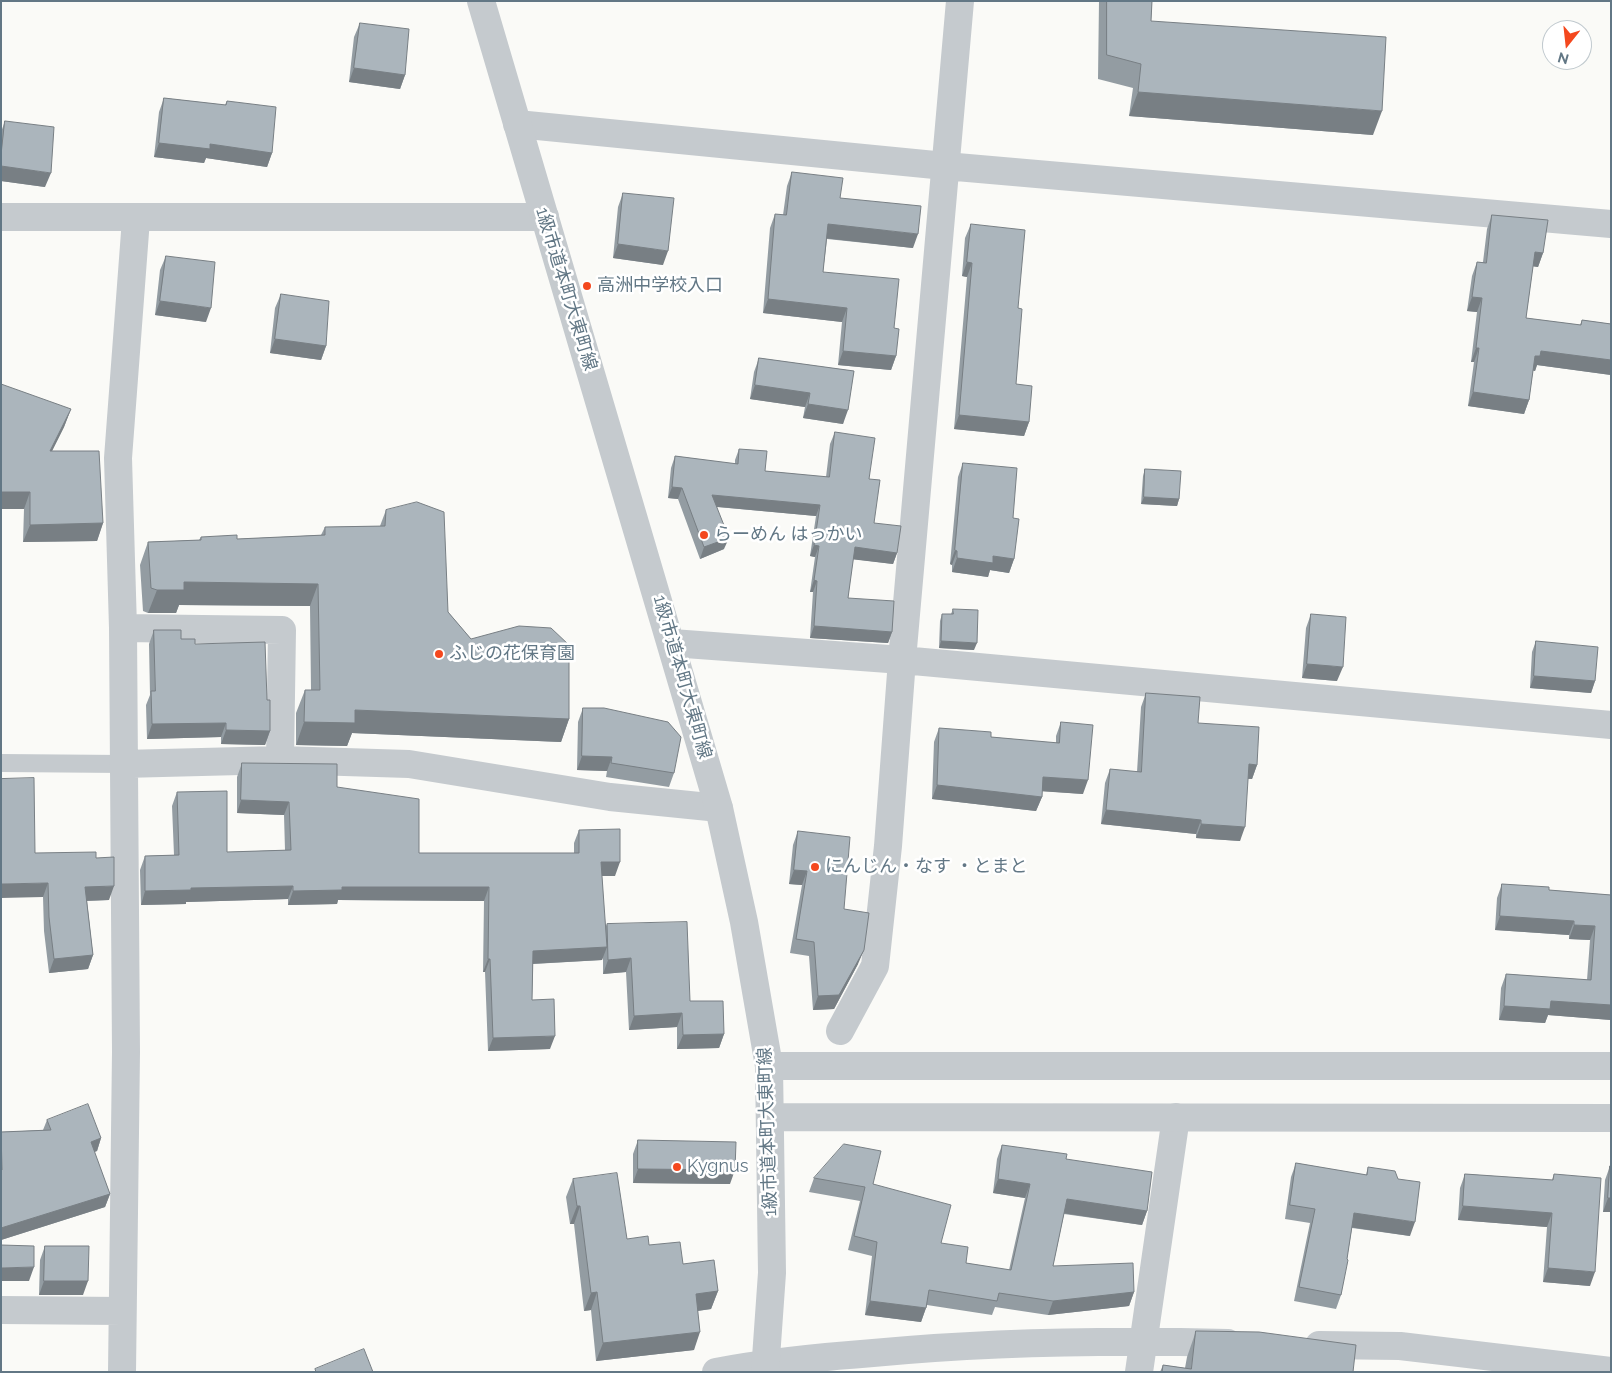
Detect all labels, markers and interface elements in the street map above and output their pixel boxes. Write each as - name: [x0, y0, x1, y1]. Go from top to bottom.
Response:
- north arrow: [1542, 20, 1592, 70]
- text: N: [1556, 49, 1570, 68]
- street label: 1級市道本町大東町線: [531, 205, 601, 373]
- place label: 高洲中学校入口: [597, 275, 723, 297]
- marker: 高洲中学校入口: [581, 280, 593, 292]
- place label: らーめん はっかい: [714, 524, 863, 546]
- marker: らーめん はっかい: [698, 529, 710, 541]
- street label: 1級市道本町大東町線: [648, 592, 716, 762]
- place label: ふじの花保育園: [449, 643, 575, 665]
- marker: ふじの花保育園: [433, 648, 445, 660]
- place label: にんじん・なす ・とまと: [825, 856, 1028, 878]
- marker: にんじん・なす ・とまと: [809, 861, 821, 873]
- street label: 1級市道本町大東町線: [754, 1047, 782, 1217]
- place label: Kygnus: [687, 1156, 748, 1178]
- marker: Kygnus: [671, 1161, 683, 1173]

